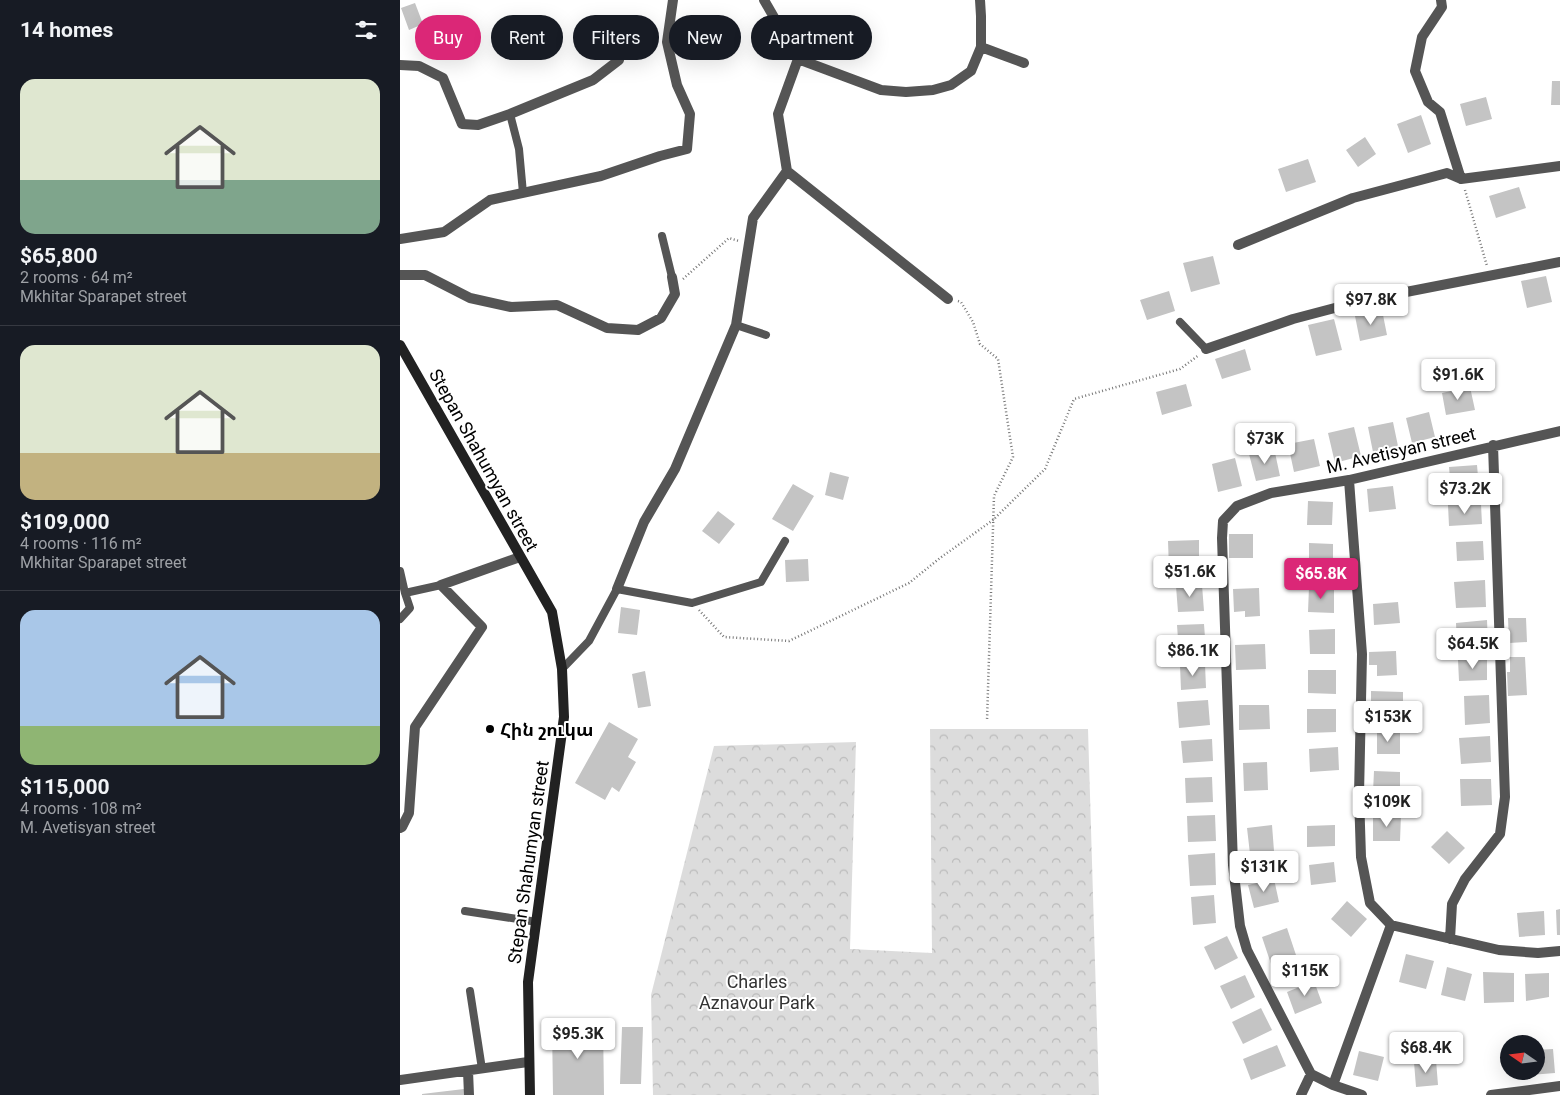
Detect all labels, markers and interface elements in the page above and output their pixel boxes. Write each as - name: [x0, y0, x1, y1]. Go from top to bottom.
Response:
- chip: Buy: [415, 15, 481, 60]
- chip: Rent: [491, 15, 563, 60]
- chip: Filters: [573, 15, 659, 60]
- chip: New: [669, 15, 741, 60]
- chip: Apartment: [751, 15, 872, 60]
- icon: filters: [352, 16, 380, 44]
- text: 14 homes: [20, 18, 113, 42]
- icon: home: [155, 112, 245, 202]
- text: $65,800: [20, 244, 97, 268]
- text: 2 rooms · 64 m²: [20, 268, 133, 287]
- pin: $97.8K: [1330, 284, 1412, 326]
- text: Mkhitar Sparapet street: [20, 287, 187, 306]
- text: $97.8K: [1345, 290, 1397, 309]
- pin: $91.6K: [1417, 358, 1499, 401]
- street label: Stepan Shahumyan street: [425, 365, 543, 555]
- text: $91.6K: [1432, 365, 1484, 384]
- icon: home: [155, 377, 245, 467]
- pin: $73K: [1235, 422, 1295, 465]
- street label: M. Avetisyan street: [1324, 423, 1478, 477]
- text: $73K: [1246, 429, 1284, 448]
- pin: $73.2K: [1424, 472, 1506, 515]
- text: $73.2K: [1439, 479, 1491, 498]
- text: $109,000: [20, 510, 110, 534]
- text: 4 rooms · 116 m²: [20, 534, 142, 553]
- text: Mkhitar Sparapet street: [20, 553, 187, 572]
- pin: $51.6K: [1149, 556, 1231, 598]
- pin: $65.8K: [1280, 558, 1362, 600]
- text: $51.6K: [1164, 562, 1216, 581]
- text: $65.8K: [1295, 564, 1347, 583]
- pin: $64.5K: [1432, 628, 1514, 670]
- pin: $86.1K: [1152, 634, 1234, 677]
- text: $64.5K: [1447, 634, 1499, 653]
- text: $86.1K: [1167, 641, 1219, 660]
- icon: home: [155, 642, 245, 732]
- pin: $153K: [1353, 700, 1423, 743]
- text: $153K: [1365, 707, 1411, 726]
- place label: Հին շուկա: [500, 719, 594, 740]
- marker: Հին շուկա: [484, 723, 496, 735]
- street label: Stepan Shahumyan street: [503, 759, 553, 965]
- text: $115,000: [20, 775, 110, 799]
- pin: $109K: [1352, 786, 1422, 828]
- text: $109K: [1364, 792, 1410, 811]
- text: 4 rooms · 108 m²: [20, 799, 142, 818]
- text: M. Avetisyan street: [20, 818, 156, 837]
- pin: $131K: [1229, 850, 1299, 893]
- text: $131K: [1241, 857, 1287, 876]
- pin: $115K: [1270, 954, 1340, 997]
- text: $115K: [1282, 961, 1328, 980]
- park label: Charles Aznavour Park: [699, 971, 816, 1013]
- pin: $95.3K: [537, 1018, 619, 1060]
- text: $95.3K: [552, 1024, 604, 1043]
- pin: $68.4K: [1385, 1032, 1467, 1074]
- north arrow: [1500, 1035, 1545, 1080]
- map controls: [1500, 1035, 1545, 1080]
- text: $68.4K: [1400, 1038, 1452, 1057]

